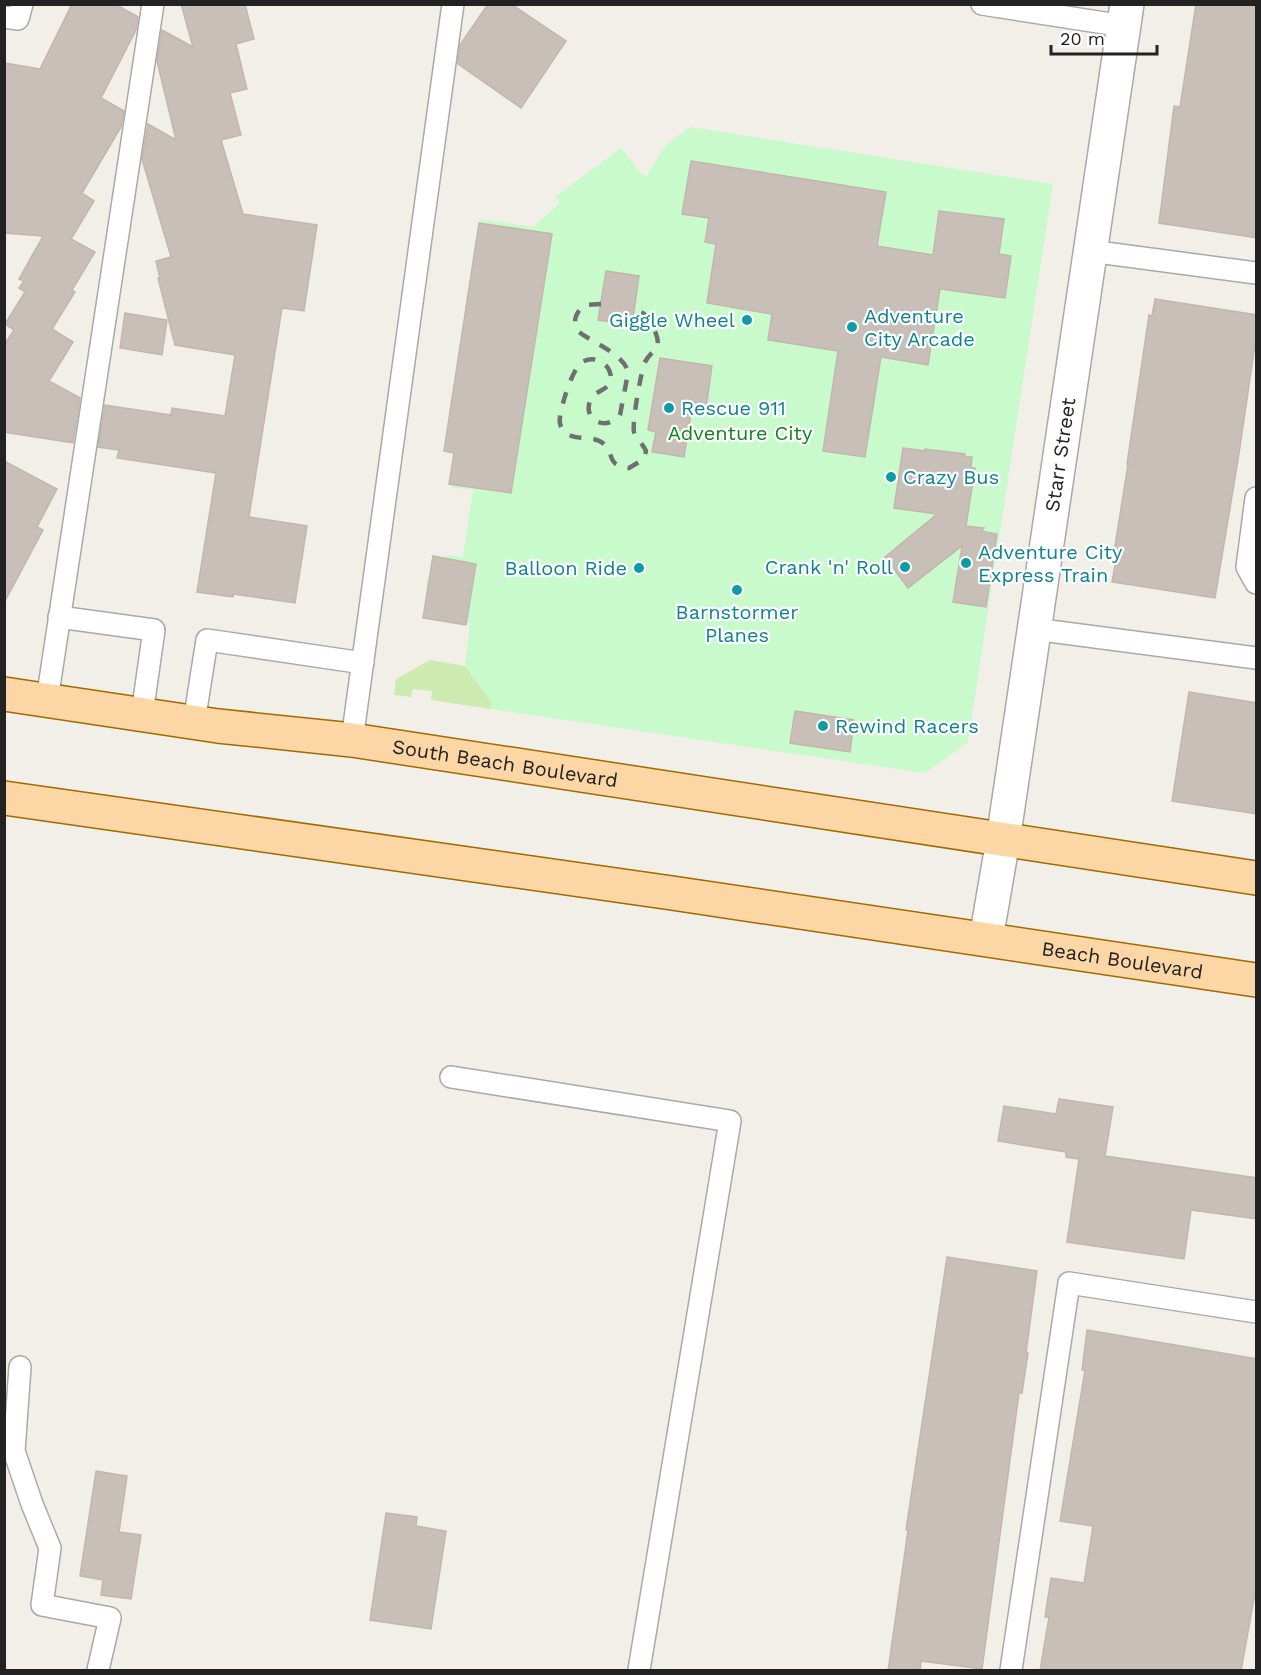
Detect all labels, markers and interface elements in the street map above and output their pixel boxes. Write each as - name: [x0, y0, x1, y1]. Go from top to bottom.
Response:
- scale bar: [1051, 18, 1158, 56]
- text: 20 m: [1060, 28, 1105, 49]
- place label: Adventure City Arcade: [864, 304, 975, 351]
- place label: Giggle Wheel: [609, 308, 735, 332]
- marker: Giggle Wheel: [740, 313, 754, 327]
- marker: Adventure City Arcade: [845, 320, 859, 334]
- street label: Starr Street: [1040, 395, 1081, 514]
- place label: Rescue 911: [681, 396, 786, 420]
- marker: Rescue 911: [662, 401, 676, 415]
- park label: Adventure City: [668, 421, 813, 445]
- place label: Crazy Bus: [903, 465, 999, 489]
- marker: Crazy Bus: [884, 470, 898, 484]
- place label: Adventure City Express Train: [978, 540, 1123, 587]
- place label: Crank 'n' Roll: [765, 555, 893, 579]
- place label: Balloon Ride: [505, 556, 627, 580]
- marker: Adventure City Express Train: [959, 556, 973, 570]
- marker: Crank 'n' Roll: [898, 560, 912, 574]
- marker: Balloon Ride: [632, 561, 646, 575]
- marker: Barnstormer Planes: [730, 583, 744, 597]
- place label: Barnstormer Planes: [676, 600, 798, 647]
- place label: Rewind Racers: [835, 714, 979, 738]
- marker: Rewind Racers: [816, 719, 830, 733]
- street label: South Beach Boulevard: [391, 734, 620, 792]
- street label: Beach Boulevard: [1040, 936, 1205, 984]

